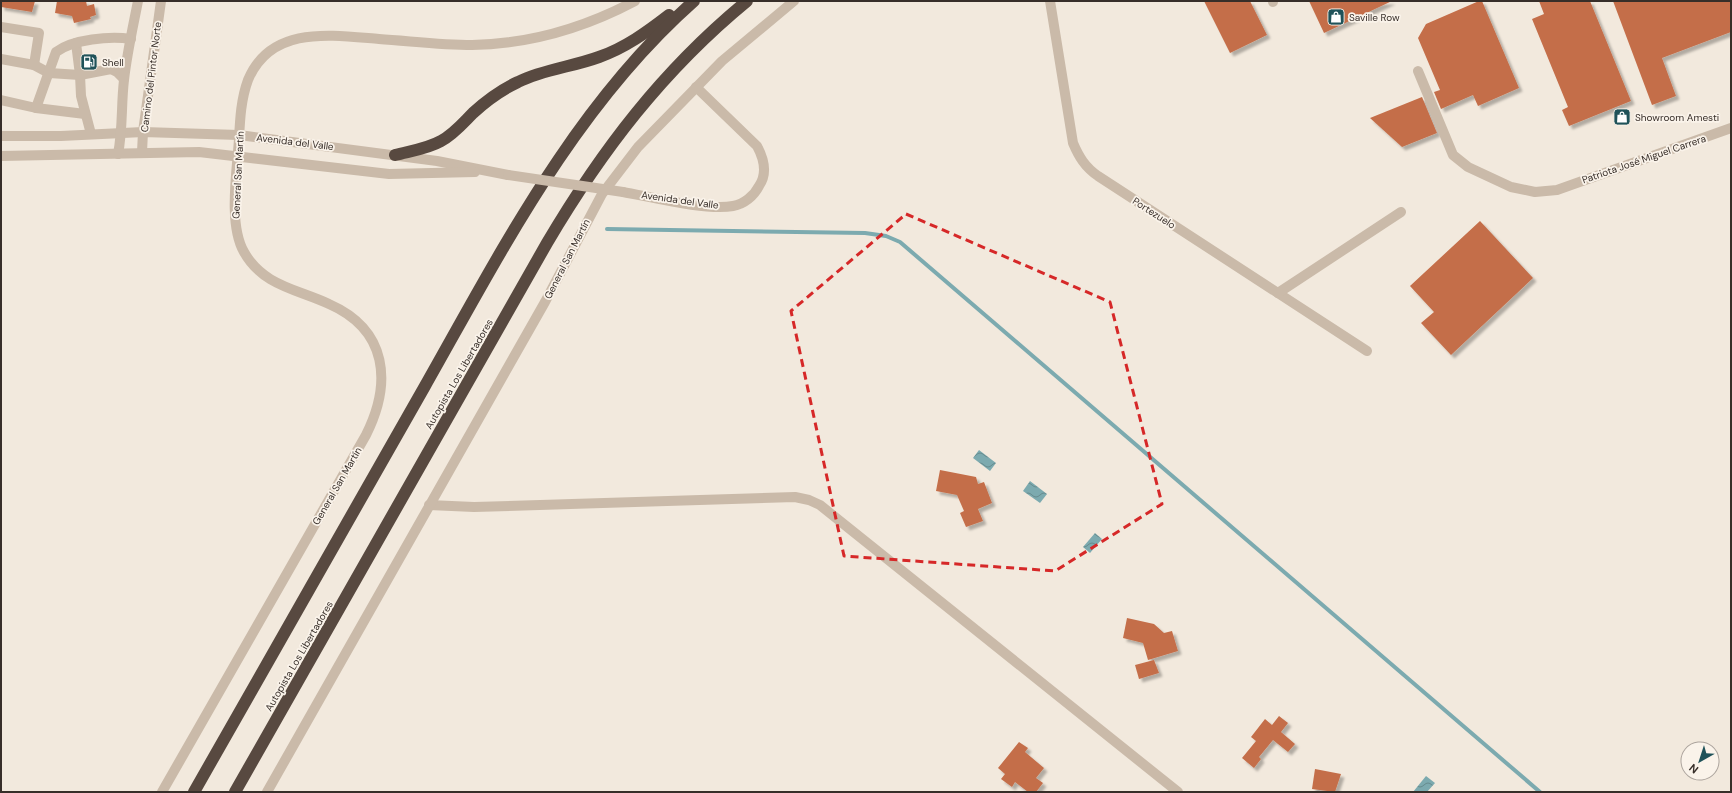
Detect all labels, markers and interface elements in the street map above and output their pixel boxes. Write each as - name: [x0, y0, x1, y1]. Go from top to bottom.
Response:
- shop icon: Saville Row: [1326, 7, 1346, 27]
- place label: Saville Row: [1349, 11, 1400, 24]
- street label: Camino del Pintor Norte: [138, 21, 164, 133]
- fuel station icon: Shell: [79, 52, 99, 72]
- place label: Shell: [102, 56, 124, 69]
- shop icon: Showroom Amesti: [1612, 107, 1632, 127]
- place label: Showroom Amesti: [1635, 111, 1719, 124]
- street label: General San Martín: [229, 131, 247, 219]
- street label: Avenida del Valle: [256, 131, 335, 153]
- street label: Patriota José Miguel Carrera: [1580, 132, 1708, 186]
- street label: Avenida del Valle: [641, 188, 720, 212]
- street label: Portezuelo: [1130, 194, 1178, 232]
- street label: General San Martín: [541, 217, 593, 301]
- street label: Autopista Los Libertadores: [422, 317, 496, 431]
- street label: General San Martín: [309, 445, 365, 527]
- street label: Autopista Los Libertadores: [262, 599, 336, 713]
- north arrow: [1680, 741, 1720, 781]
- text: N: [1686, 761, 1701, 777]

